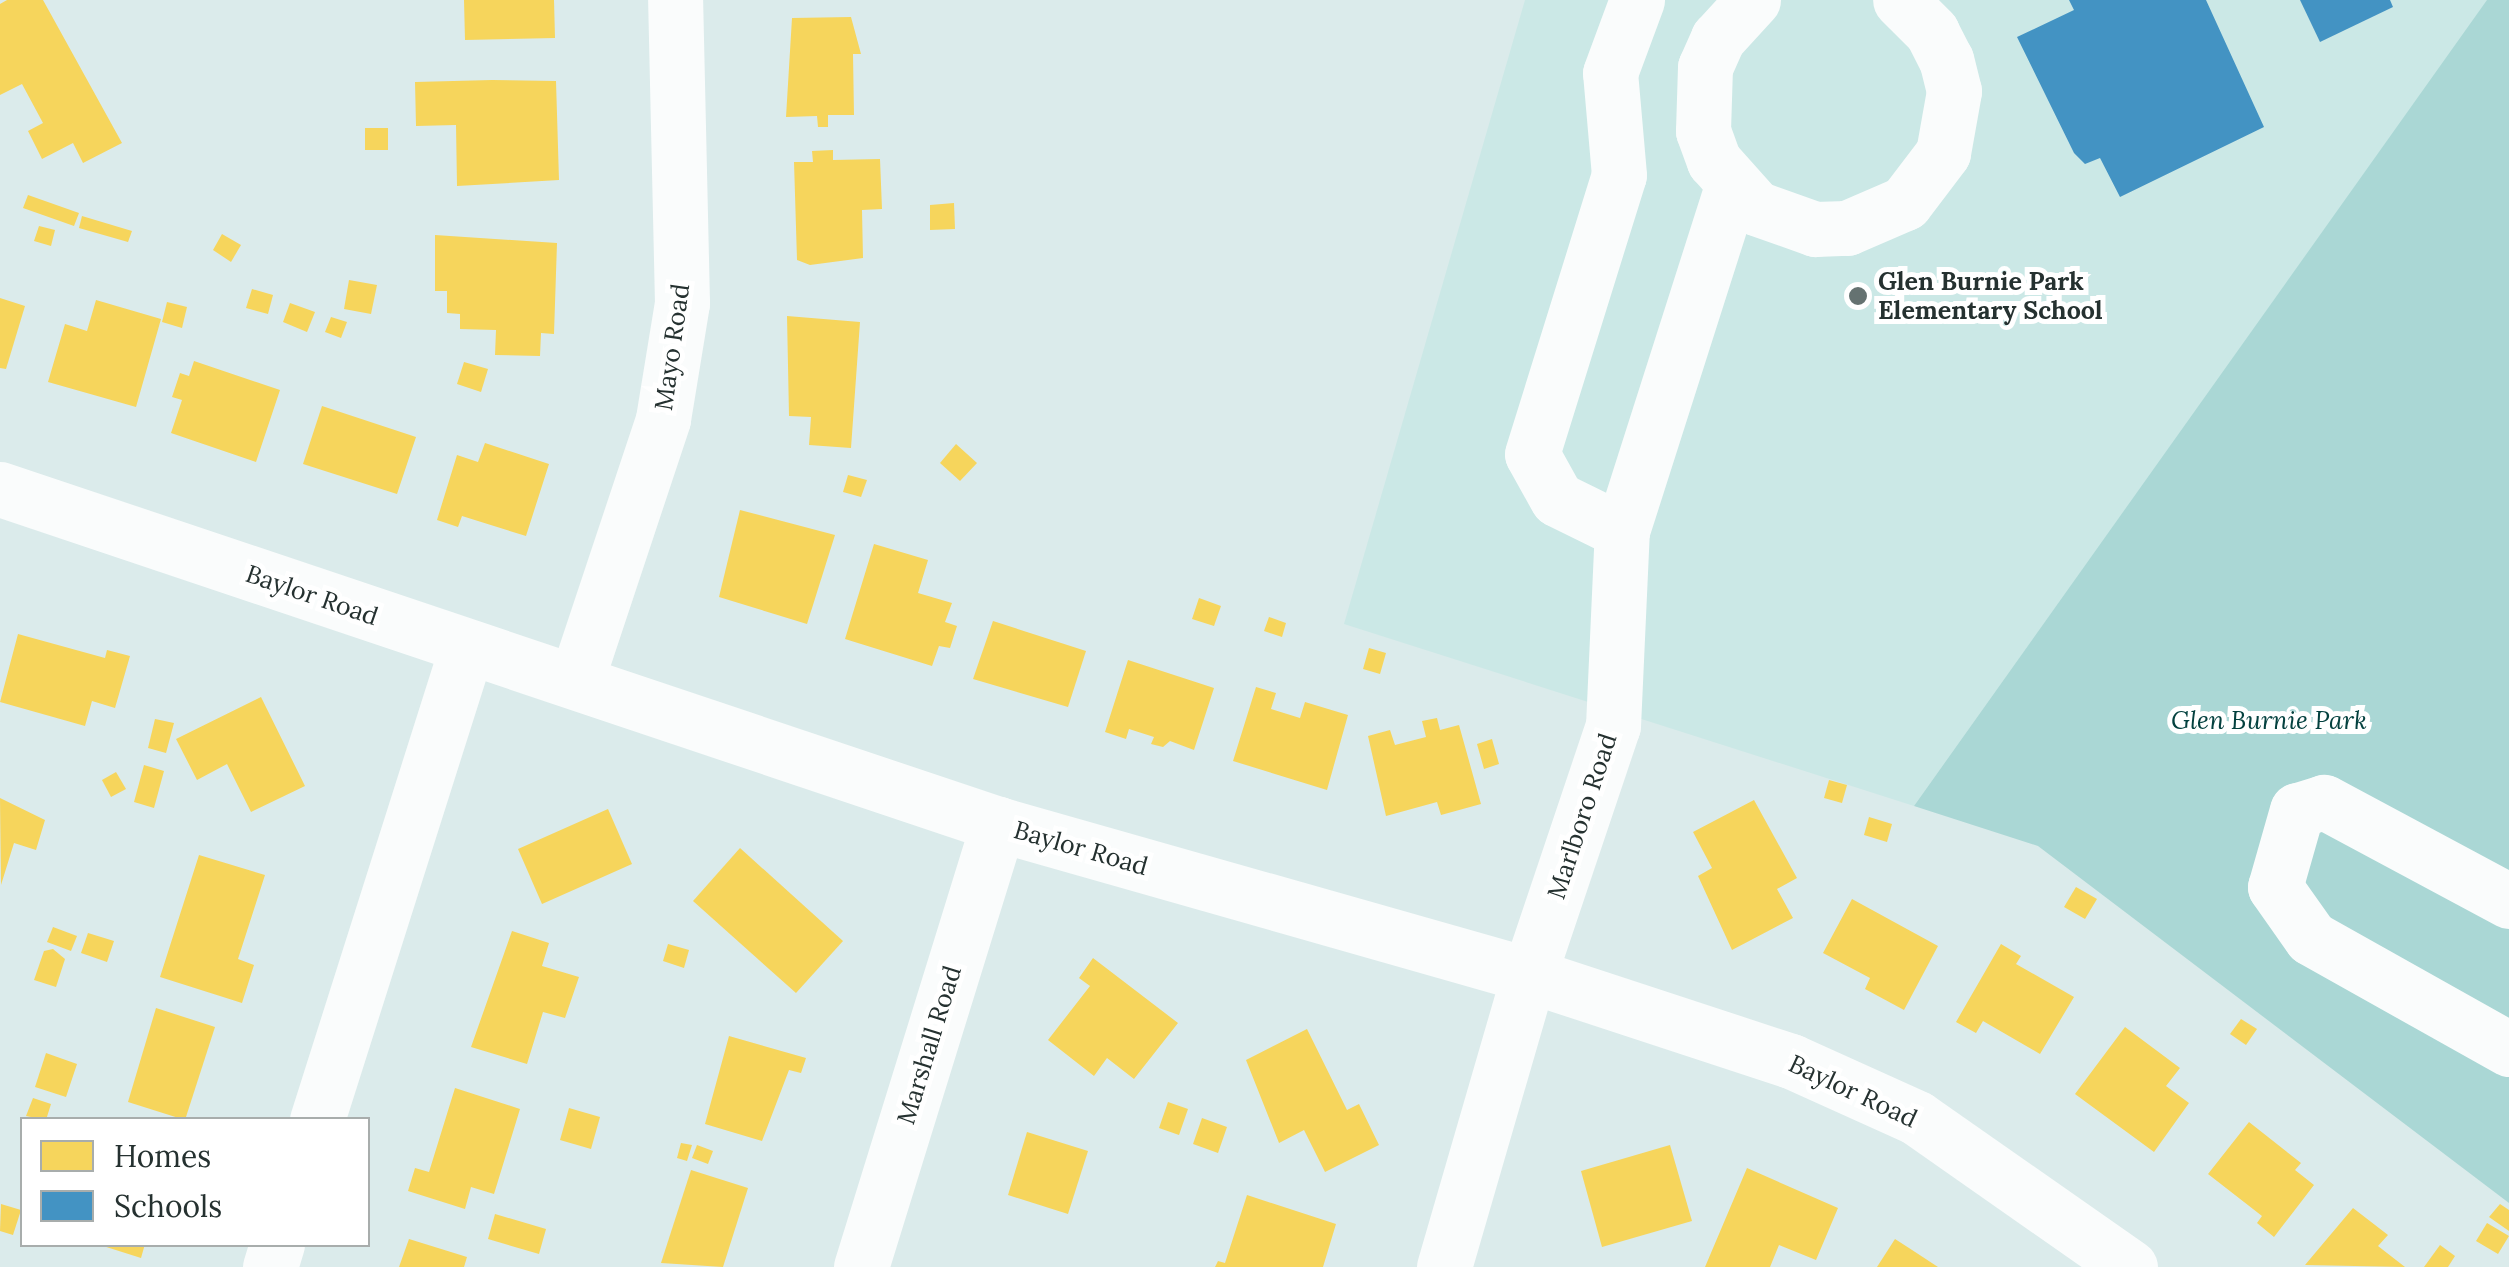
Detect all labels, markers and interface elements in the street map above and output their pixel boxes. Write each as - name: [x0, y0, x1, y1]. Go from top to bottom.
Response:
- place label: Glen Burnie Park Elementary School: [1878, 267, 2103, 326]
- street label: Mayo Road: [648, 282, 696, 412]
- marker: Glen Burnie Park Elementary School: [1847, 285, 1869, 307]
- street label: Baylor Road: [242, 558, 382, 632]
- park label: Glen Burnie Park: [2171, 705, 2367, 735]
- street label: Marlboro Road: [1541, 729, 1623, 903]
- street label: Baylor Road: [1010, 815, 1152, 881]
- street label: Marshall Road: [891, 962, 967, 1128]
- street label: Baylor Road: [1784, 1048, 1922, 1134]
- legend: [20, 1117, 370, 1247]
- text: Homes: [114, 1137, 211, 1175]
- text: Schools: [114, 1187, 222, 1225]

